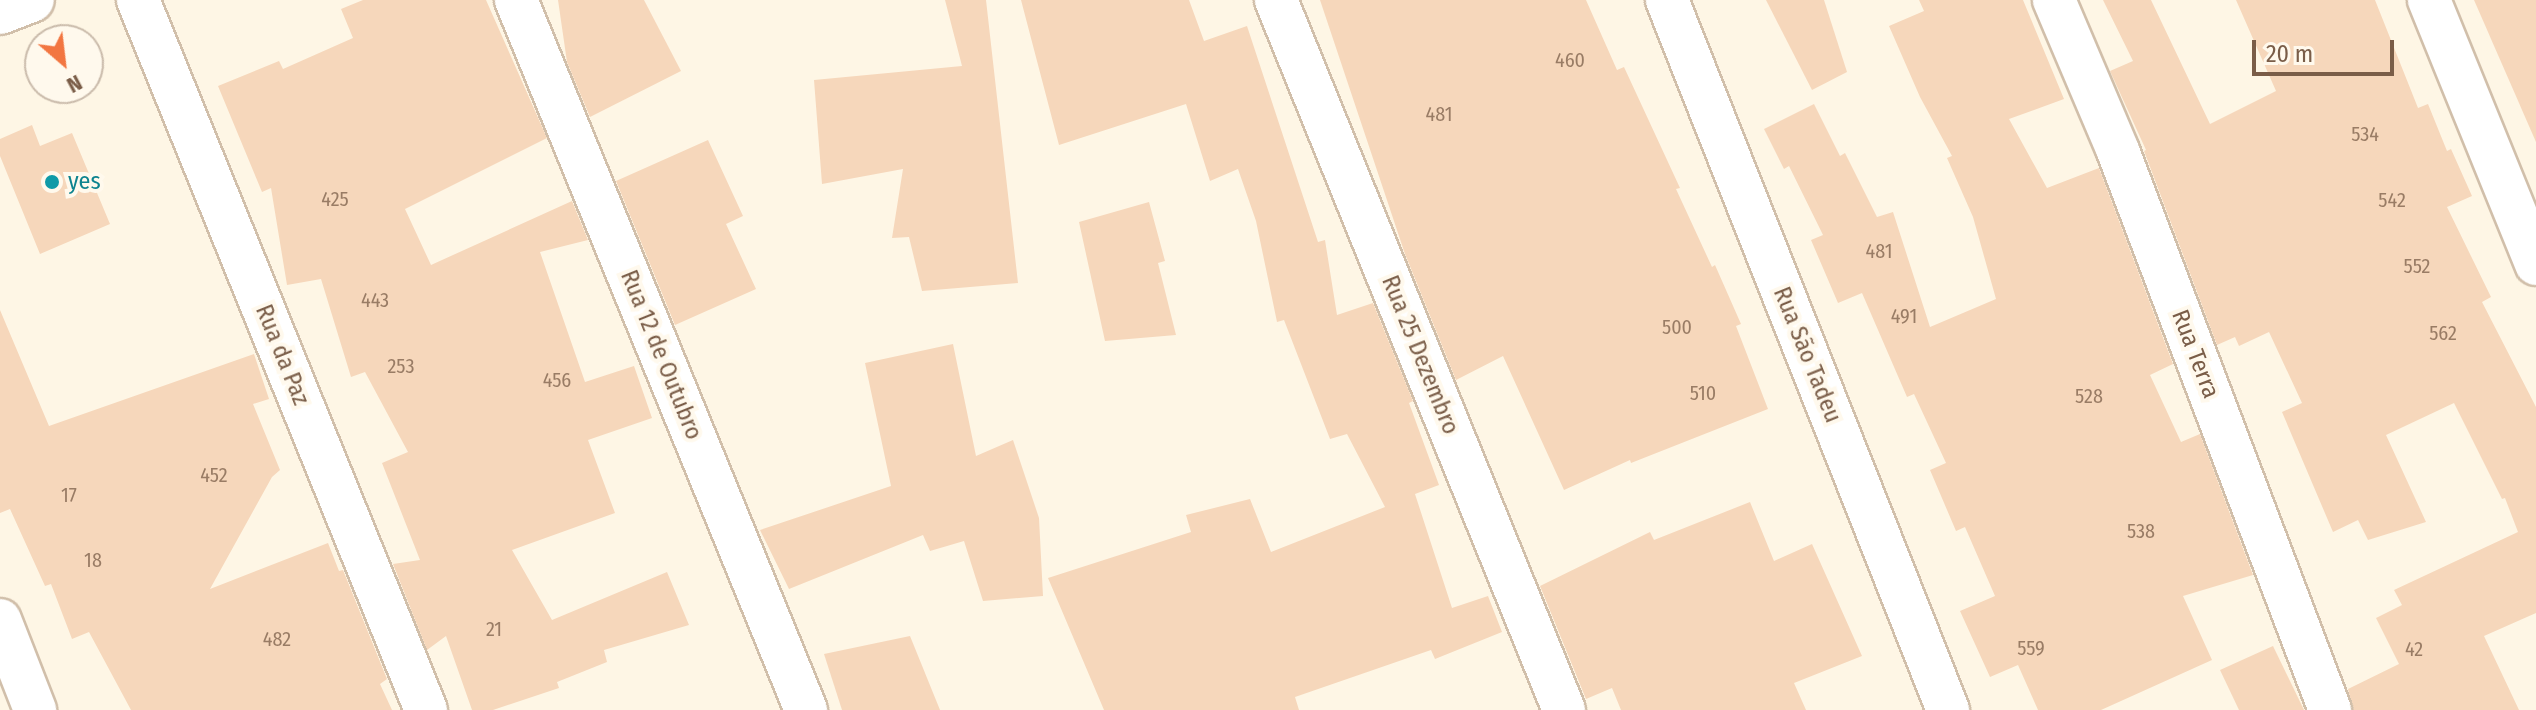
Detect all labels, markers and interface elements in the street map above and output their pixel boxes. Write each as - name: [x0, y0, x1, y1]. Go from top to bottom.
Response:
- north arrow: [24, 24, 104, 104]
- scale bar: [2256, 24, 2398, 74]
- text: 20 m: [2266, 40, 2313, 68]
- house number: 460: [1555, 48, 1585, 72]
- text: N: [62, 69, 87, 99]
- house number: 481: [1426, 102, 1452, 126]
- house number: 534: [2351, 122, 2379, 146]
- place label: yes: [68, 168, 101, 196]
- marker: yes: [43, 173, 61, 191]
- house number: 425: [321, 187, 349, 211]
- house number: 542: [2378, 188, 2406, 212]
- house number: 481: [1866, 239, 1892, 263]
- house number: 552: [2404, 254, 2430, 278]
- street label: Rua 12 de Outubro: [614, 266, 708, 444]
- street label: Rua 25 Dezembro: [1375, 271, 1465, 439]
- street label: Rua São Tadeu: [1767, 283, 1847, 427]
- house number: 443: [361, 288, 389, 312]
- street label: Rua da Paz: [249, 301, 315, 409]
- house number: 491: [1891, 304, 1917, 328]
- street label: Rua Terra: [2165, 306, 2225, 402]
- house number: 500: [1662, 315, 1692, 339]
- house number: 562: [2429, 321, 2457, 345]
- house number: 253: [388, 354, 414, 378]
- house number: 456: [543, 368, 571, 392]
- house number: 510: [1690, 381, 1716, 405]
- house number: 528: [2075, 384, 2103, 408]
- house number: 452: [200, 463, 228, 487]
- house number: 17: [61, 483, 77, 507]
- house number: 538: [2127, 519, 2155, 543]
- house number: 18: [84, 548, 102, 572]
- house number: 21: [486, 617, 502, 641]
- house number: 482: [263, 627, 291, 651]
- house number: 559: [2017, 636, 2045, 660]
- house number: 42: [2405, 637, 2423, 661]

